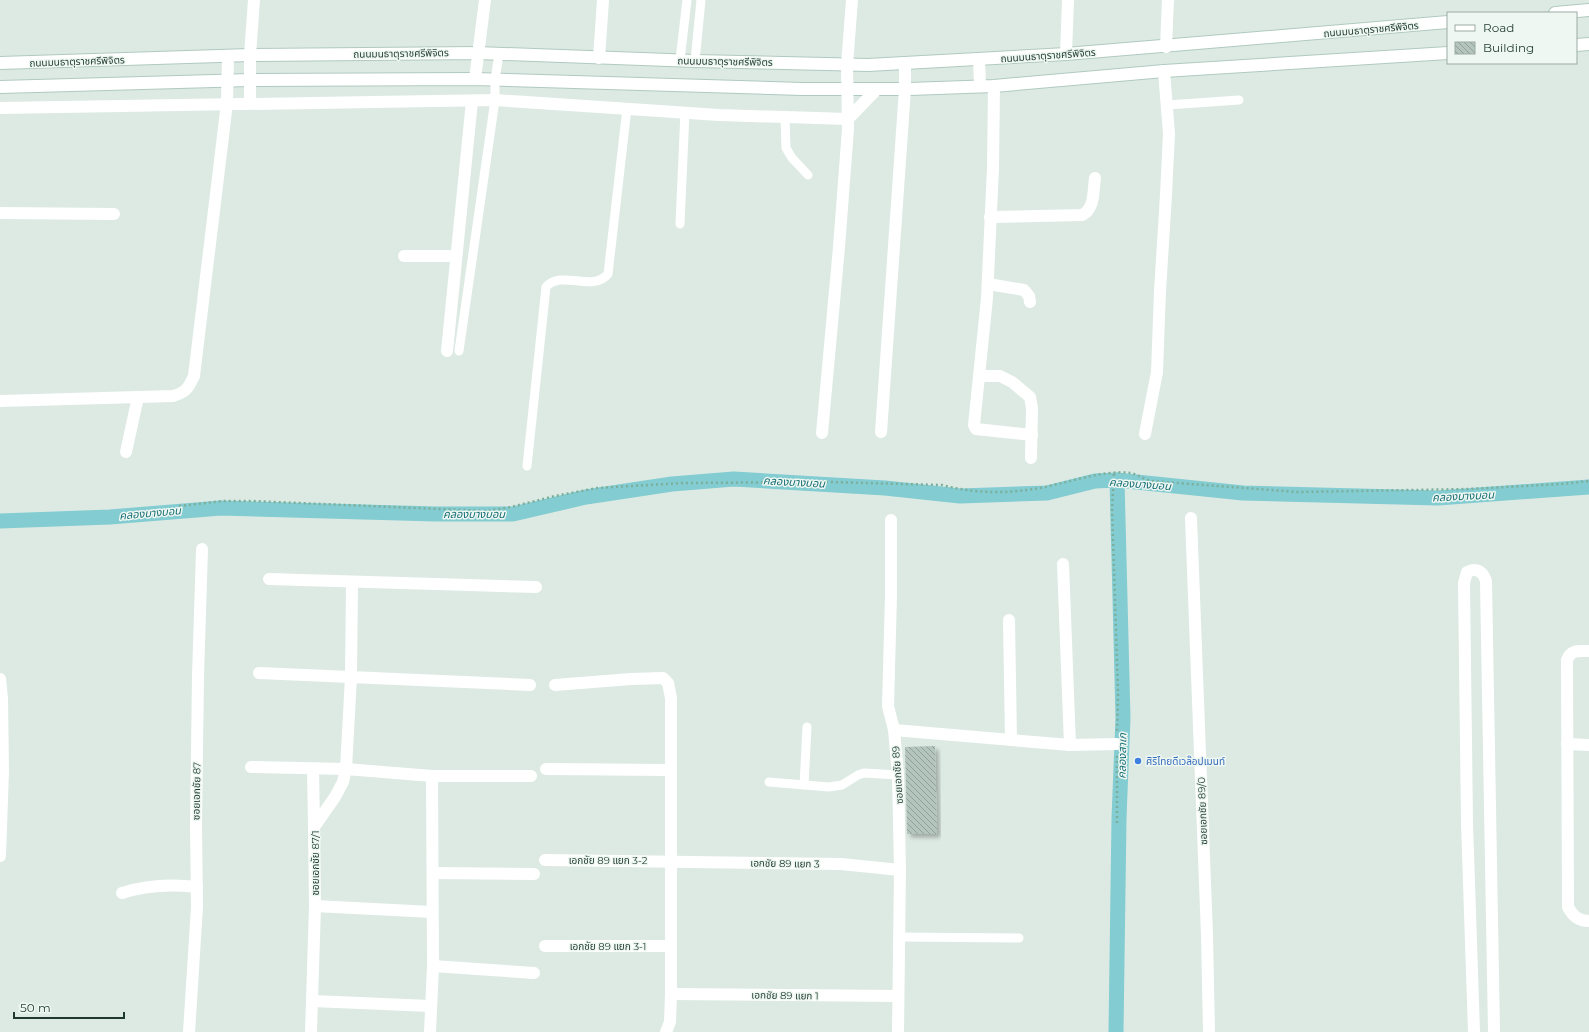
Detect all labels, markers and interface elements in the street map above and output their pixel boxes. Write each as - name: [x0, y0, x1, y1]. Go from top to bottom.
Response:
- legend: [1447, 12, 1577, 64]
- street label: ถนนมนธาตุราชศรีพิจิตร: [1323, 19, 1419, 40]
- text: Road: [1483, 20, 1514, 35]
- text: Building: [1483, 40, 1534, 55]
- street label: ถนนมนธาตุราชศรีพิจิตร: [353, 46, 449, 61]
- street label: ถนนมนธาตุราชศรีพิจิตร: [1000, 46, 1096, 65]
- street label: ถนนมนธาตุราชศรีพิจิตร: [29, 53, 125, 70]
- street label: ถนนมนธาตุราชศรีพิจิตร: [677, 54, 773, 69]
- water label: คลองบางบอน: [763, 473, 827, 491]
- water label: คลองบางบอน: [1109, 475, 1173, 493]
- water label: คลองบางบอน: [1432, 487, 1496, 505]
- water label: คลองบางบอน: [119, 503, 183, 523]
- water label: คลองบางบอน: [443, 507, 506, 521]
- water label: คลองสาเก: [1115, 733, 1129, 779]
- street label: ซอยเอกชัย 89: [889, 745, 906, 805]
- place label: ศิริไทยดีเวล๊อปเมนท์: [1146, 755, 1225, 768]
- marker: ศิริไทยดีเวล๊อปเมนท์: [1133, 756, 1143, 766]
- street label: ซอยเอกชัย 87: [189, 762, 204, 820]
- street label: ซอยเอกชัย 89/0: [1195, 776, 1210, 845]
- street label: ซอยเอกชัย 87/1: [309, 831, 322, 896]
- street label: เอกชัย 89 แยก 3-2: [569, 854, 648, 867]
- street label: เอกชัย 89 แยก 3: [750, 856, 820, 871]
- street label: เอกชัย 89 แยก 3-1: [570, 940, 646, 953]
- street label: เอกชัย 89 แยก 1: [751, 988, 819, 1003]
- scale bar: [14, 994, 124, 1020]
- text: 50 m: [20, 1000, 51, 1015]

